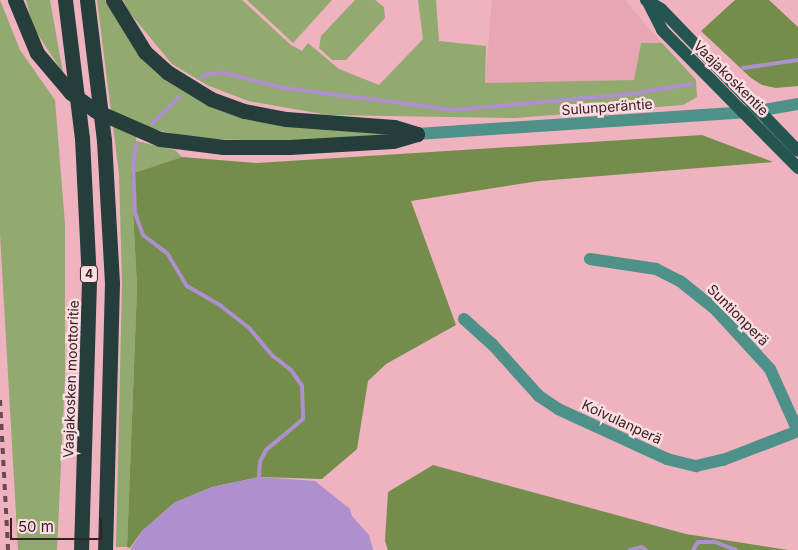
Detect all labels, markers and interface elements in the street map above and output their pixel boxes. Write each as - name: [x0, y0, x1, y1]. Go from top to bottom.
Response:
- street label: Vaajakoskentie: [690, 37, 772, 119]
- street label: Sulunperäntie: [561, 95, 653, 119]
- road number: 4: [79, 264, 99, 284]
- street label: Suntionperä: [704, 281, 772, 349]
- street label: Vaajakosken moottoritie: [60, 300, 82, 458]
- street label: Koivulanperä: [579, 396, 665, 448]
- scale bar: [12, 508, 105, 540]
- text: 50 m: [18, 517, 54, 536]

